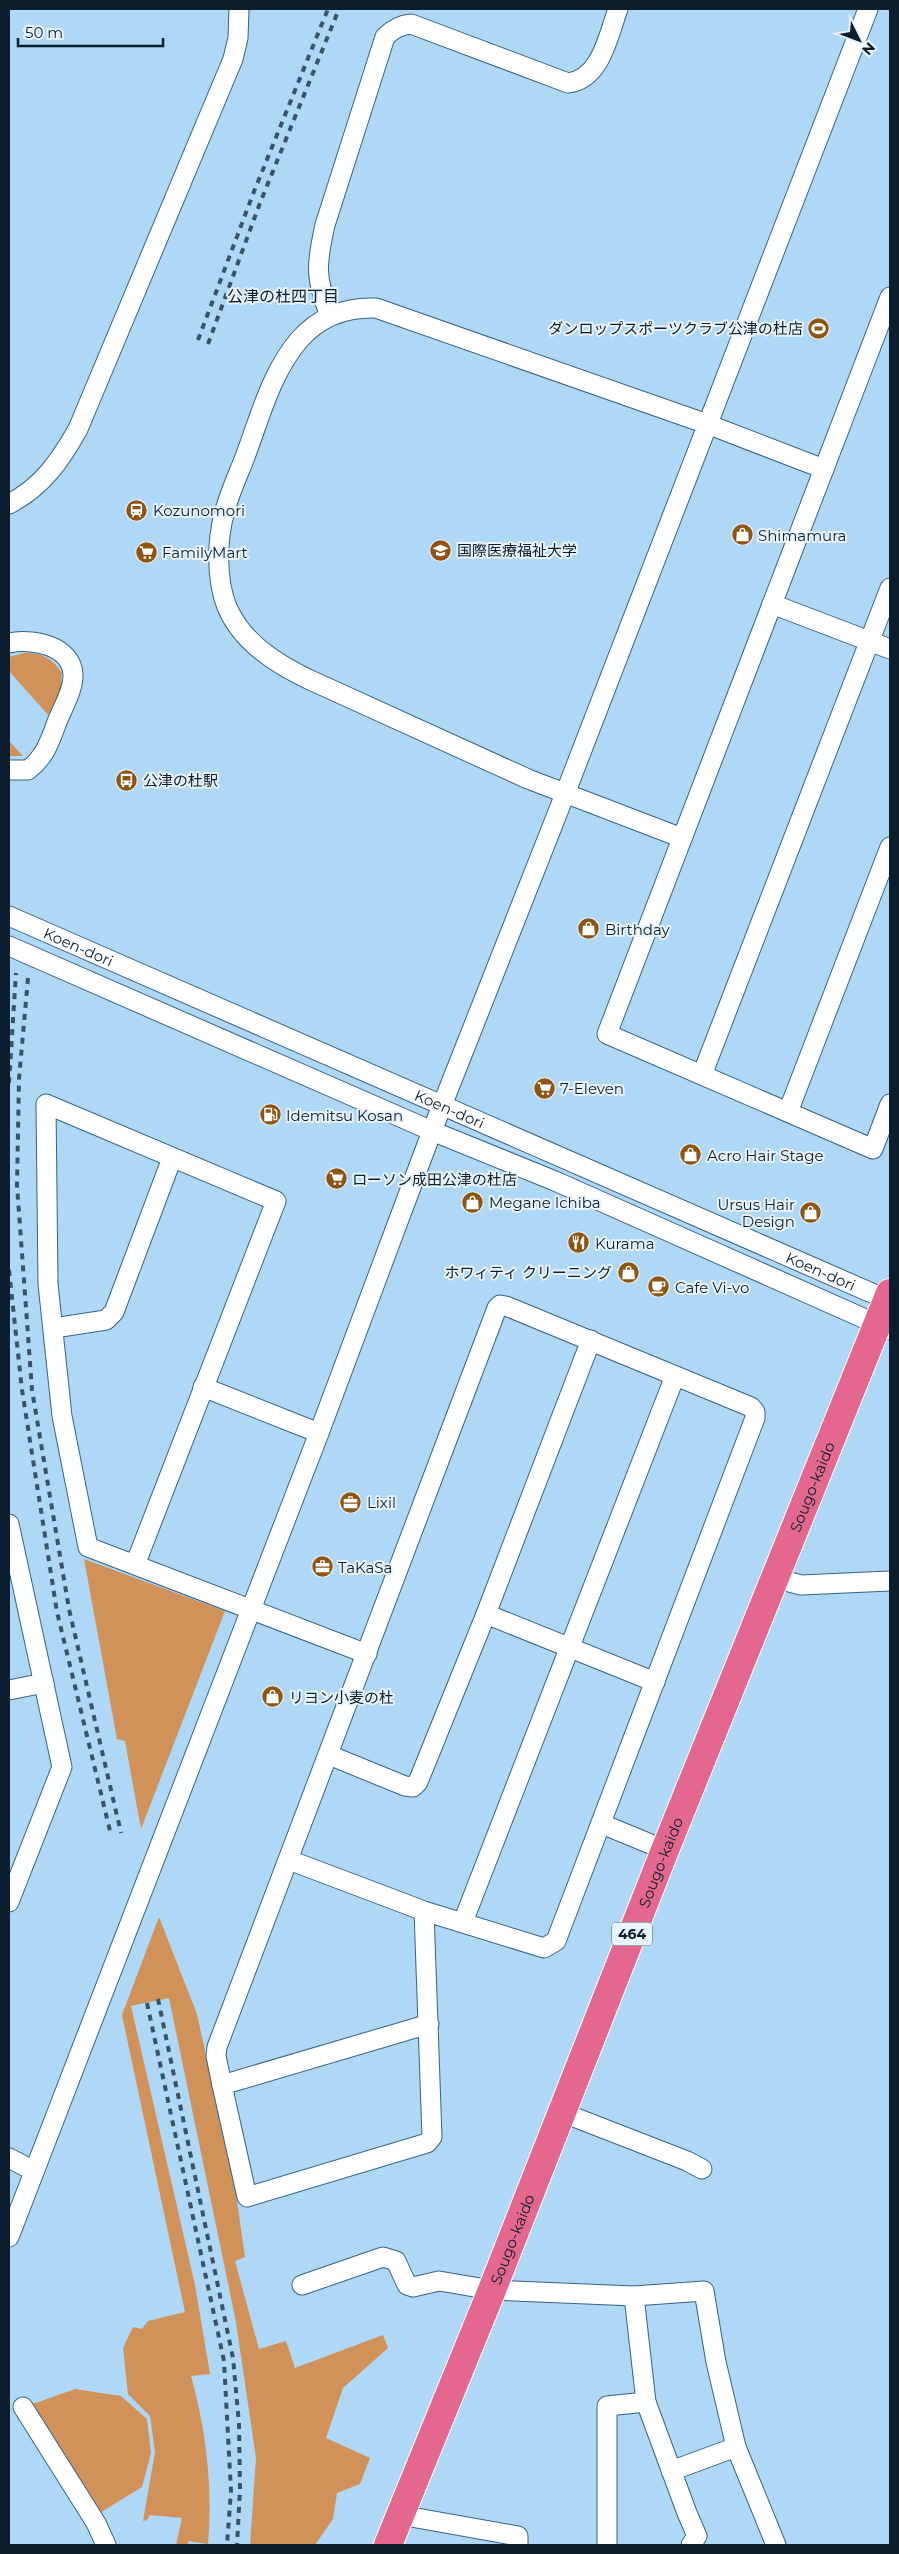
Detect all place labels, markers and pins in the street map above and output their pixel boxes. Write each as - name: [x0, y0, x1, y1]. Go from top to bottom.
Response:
- sports icon: ダンロップスポーツクラブ公津の杜店: [807, 316, 831, 340]
- place label: ダンロップスポーツクラブ公津の杜店: [548, 319, 803, 338]
- station icon: Kozunomori: [125, 498, 149, 522]
- place label: Kozunomori: [153, 501, 245, 520]
- shop icon: Shimamura: [730, 523, 754, 547]
- place label: Shimamura: [758, 526, 846, 545]
- school or university icon: 国際医療福祉大学: [429, 538, 453, 562]
- supermarket icon: FamilyMart: [134, 540, 158, 564]
- place label: 国際医療福祉大学: [457, 541, 577, 560]
- place label: FamilyMart: [162, 543, 248, 562]
- bus stop icon: 公津の杜駅: [115, 768, 139, 792]
- place label: 公津の杜駅: [143, 771, 218, 790]
- shop icon: Birthday: [577, 917, 601, 941]
- place label: Birthday: [605, 920, 671, 939]
- supermarket icon: 7-Eleven: [532, 1076, 556, 1100]
- place label: 7-Eleven: [560, 1079, 624, 1098]
- fuel station icon: Idemitsu Kosan: [258, 1103, 282, 1127]
- place label: Idemitsu Kosan: [286, 1106, 403, 1125]
- shop icon: Acro Hair Stage: [679, 1143, 703, 1167]
- place label: Acro Hair Stage: [707, 1146, 824, 1165]
- supermarket icon: ローソン成田公津の杜店: [324, 1167, 348, 1191]
- place label: ローソン成田公津の杜店: [352, 1170, 517, 1189]
- shop icon: Megane Ichiba: [461, 1190, 485, 1214]
- place label: Megane Ichiba: [489, 1193, 601, 1212]
- place label: Ursus Hair Design: [717, 1195, 795, 1231]
- shop icon: Ursus Hair Design: [799, 1201, 823, 1225]
- restaurant icon: Kurama: [567, 1231, 591, 1255]
- place label: Kurama: [595, 1234, 654, 1253]
- shop icon: ホワィティ クリーニング: [616, 1260, 640, 1284]
- place label: ホワィティ クリーニング: [444, 1263, 612, 1282]
- cafe icon: Cafe Vi-vo: [647, 1275, 671, 1299]
- place label: Cafe Vi-vo: [675, 1278, 749, 1297]
- office icon: Lixil: [339, 1490, 363, 1514]
- place label: Lixil: [367, 1493, 396, 1512]
- office icon: TaKaSa: [310, 1555, 334, 1579]
- place label: TaKaSa: [338, 1558, 392, 1577]
- shop icon: リヨン小麦の杜: [261, 1685, 285, 1709]
- place label: リヨン小麦の杜: [289, 1688, 394, 1707]

